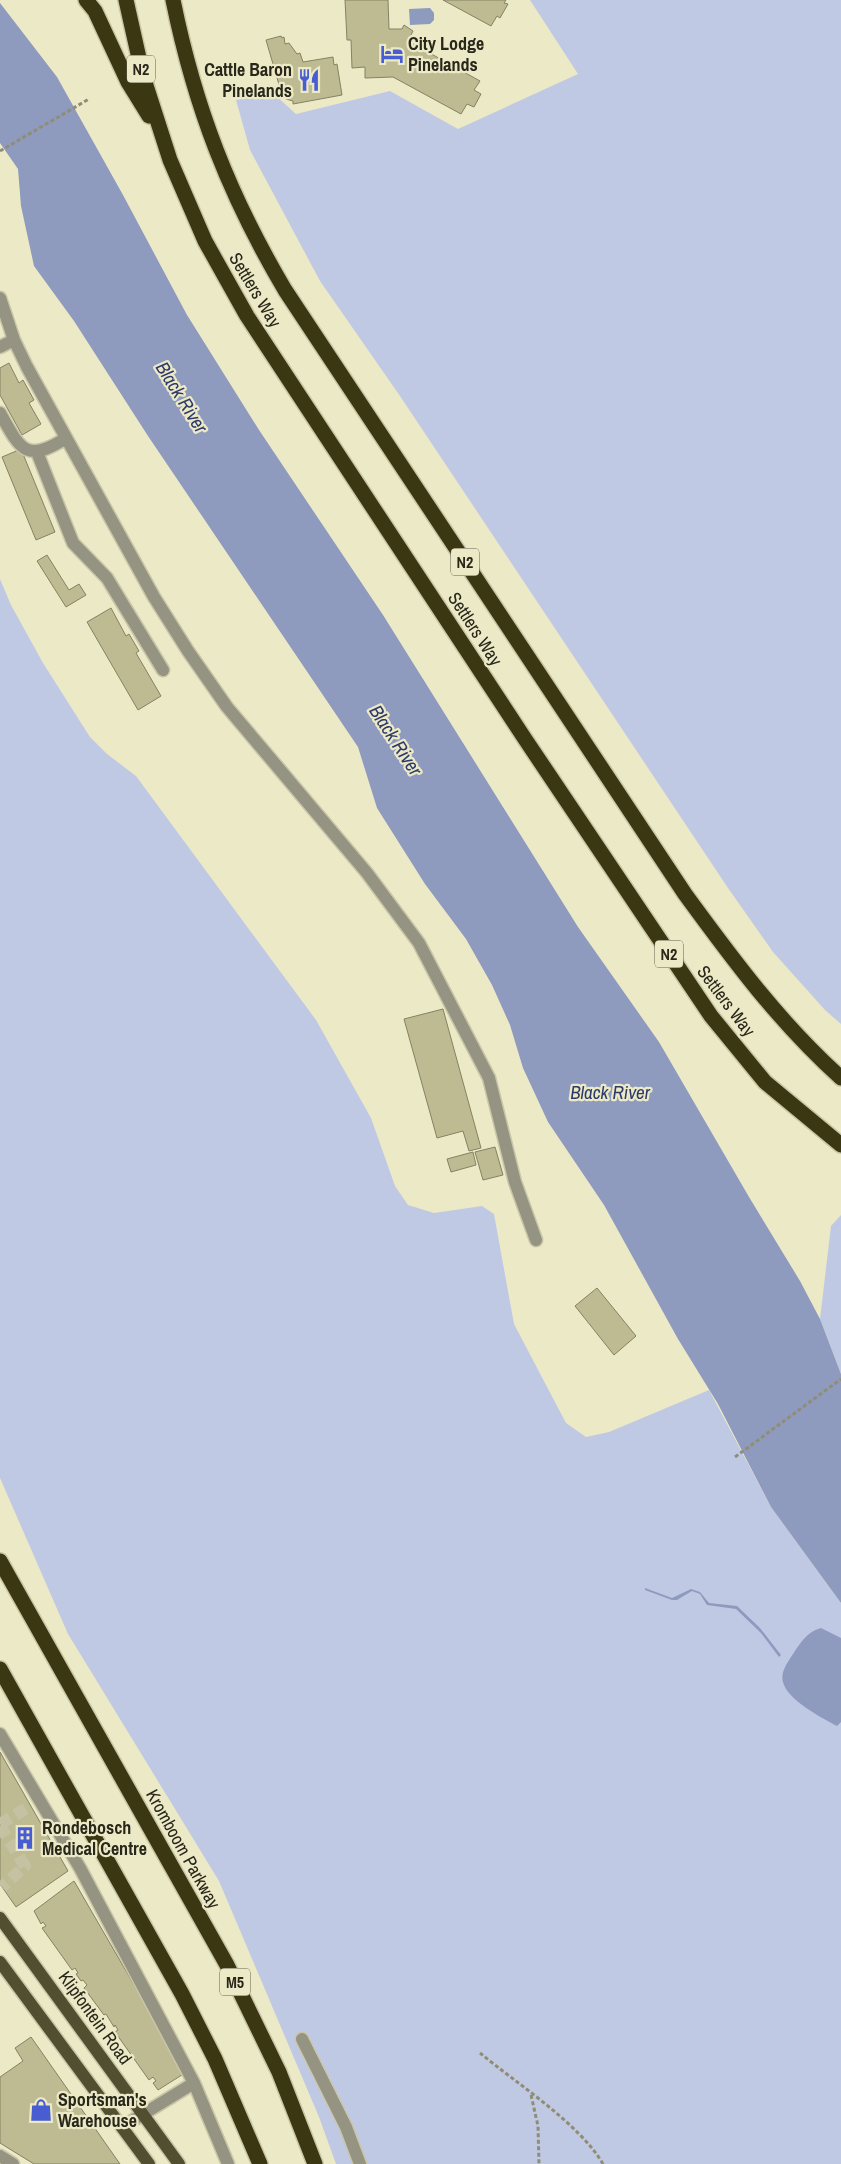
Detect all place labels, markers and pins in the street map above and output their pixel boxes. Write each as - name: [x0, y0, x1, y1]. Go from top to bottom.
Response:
- place label: City Lodge Pinelands: [408, 31, 484, 77]
- hotel icon: City Lodge Pinelands: [379, 41, 405, 67]
- place label: Cattle Baron Pinelands: [204, 57, 292, 103]
- restaurant icon: Cattle Baron Pinelands: [296, 67, 322, 93]
- place label: Rondebosch Medical Centre: [42, 1815, 147, 1861]
- building icon: Rondebosch Medical Centre: [12, 1825, 38, 1851]
- place label: Sportsman's Warehouse: [58, 2087, 147, 2133]
- shop icon: Sportsman's Warehouse: [28, 2097, 54, 2123]

